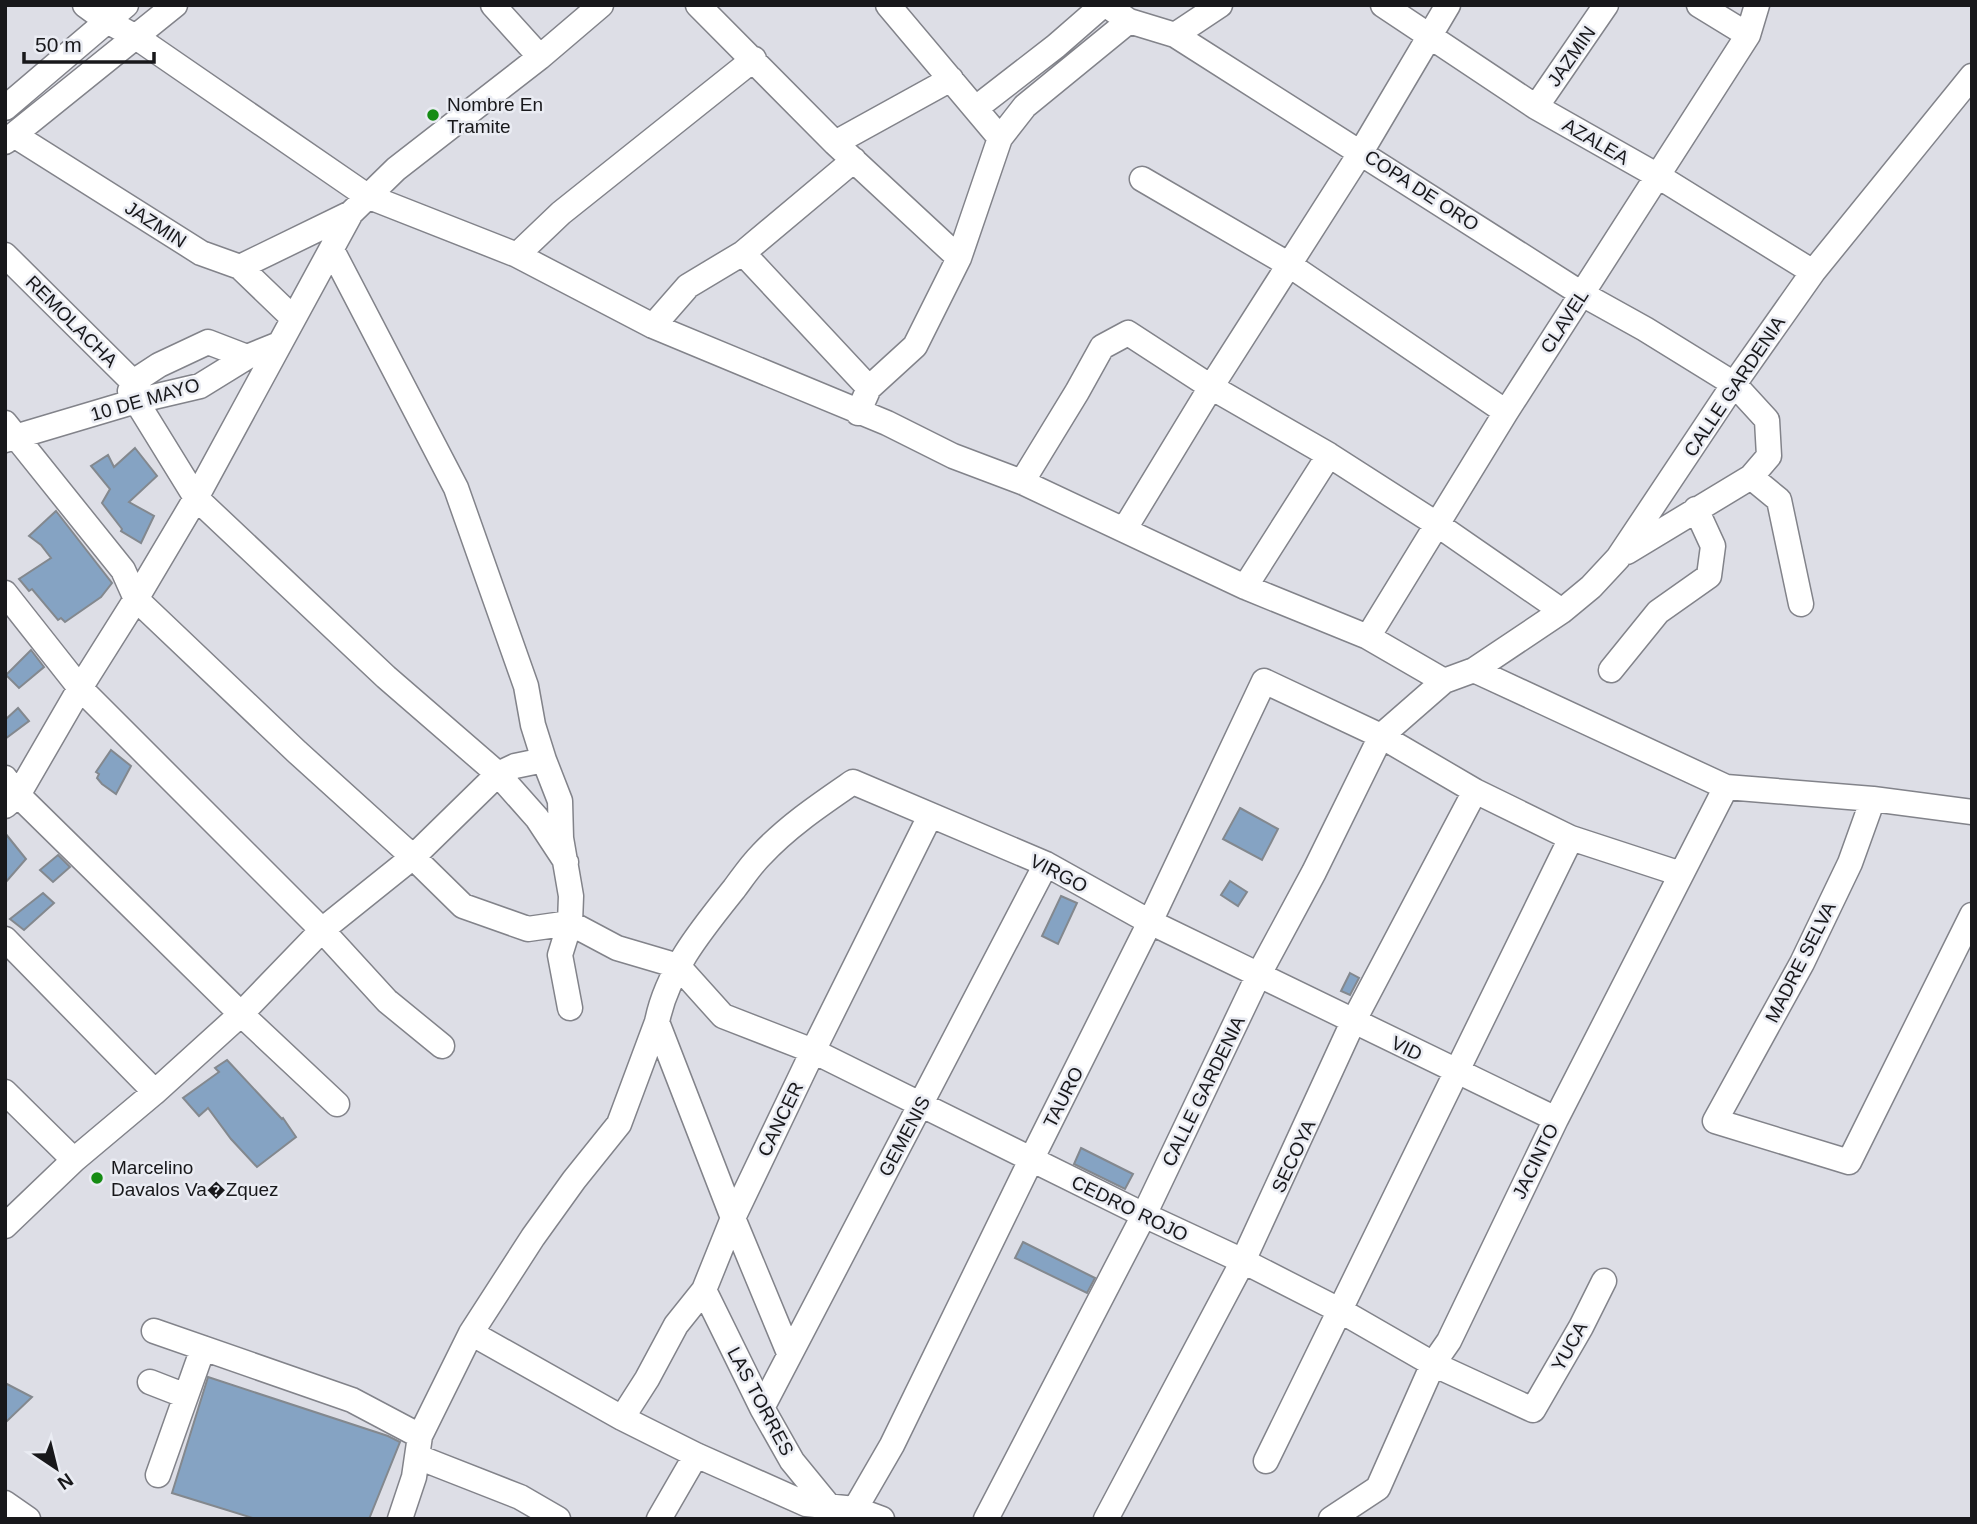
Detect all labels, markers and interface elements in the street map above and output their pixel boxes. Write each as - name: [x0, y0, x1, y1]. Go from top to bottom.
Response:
- scale bar: [24, 21, 154, 65]
- street label: JAZMIN: [1543, 22, 1600, 90]
- text: 50 m: [35, 33, 82, 56]
- place label: Nombre En Tramite: [447, 94, 543, 137]
- marker: Nombre En Tramite: [425, 107, 441, 123]
- street label: AZALEA: [1559, 114, 1633, 169]
- street label: COPA DE ORO: [1361, 146, 1483, 235]
- street label: JAZMIN: [121, 197, 190, 252]
- street label: REMOLACHA: [22, 271, 122, 372]
- street label: CLAVEL: [1536, 286, 1593, 357]
- street label: CALLE GARDENIA: [1680, 312, 1789, 460]
- street label: 10 DE MAYO: [88, 374, 202, 425]
- street label: VIRGO: [1027, 850, 1091, 897]
- street label: MADRE SELVA: [1761, 898, 1840, 1026]
- street label: CALLE GARDENIA: [1158, 1012, 1249, 1170]
- street label: VID: [1388, 1032, 1426, 1065]
- street label: TAURO: [1039, 1063, 1088, 1131]
- street label: CANCER: [753, 1079, 807, 1160]
- street label: GEMENIS: [875, 1093, 934, 1180]
- street label: SECOYA: [1268, 1116, 1320, 1196]
- street label: JACINTO: [1508, 1120, 1563, 1202]
- place label: Marcelino Davalos Va�Zquez: [111, 1157, 279, 1200]
- marker: Marcelino Davalos Va�Zquez: [89, 1170, 105, 1186]
- street label: CEDRO ROJO: [1068, 1171, 1191, 1246]
- street label: YUCA: [1547, 1318, 1592, 1374]
- street label: LAS TORRES: [723, 1343, 798, 1459]
- north arrow: [21, 1433, 91, 1503]
- text: N: [54, 1469, 77, 1494]

